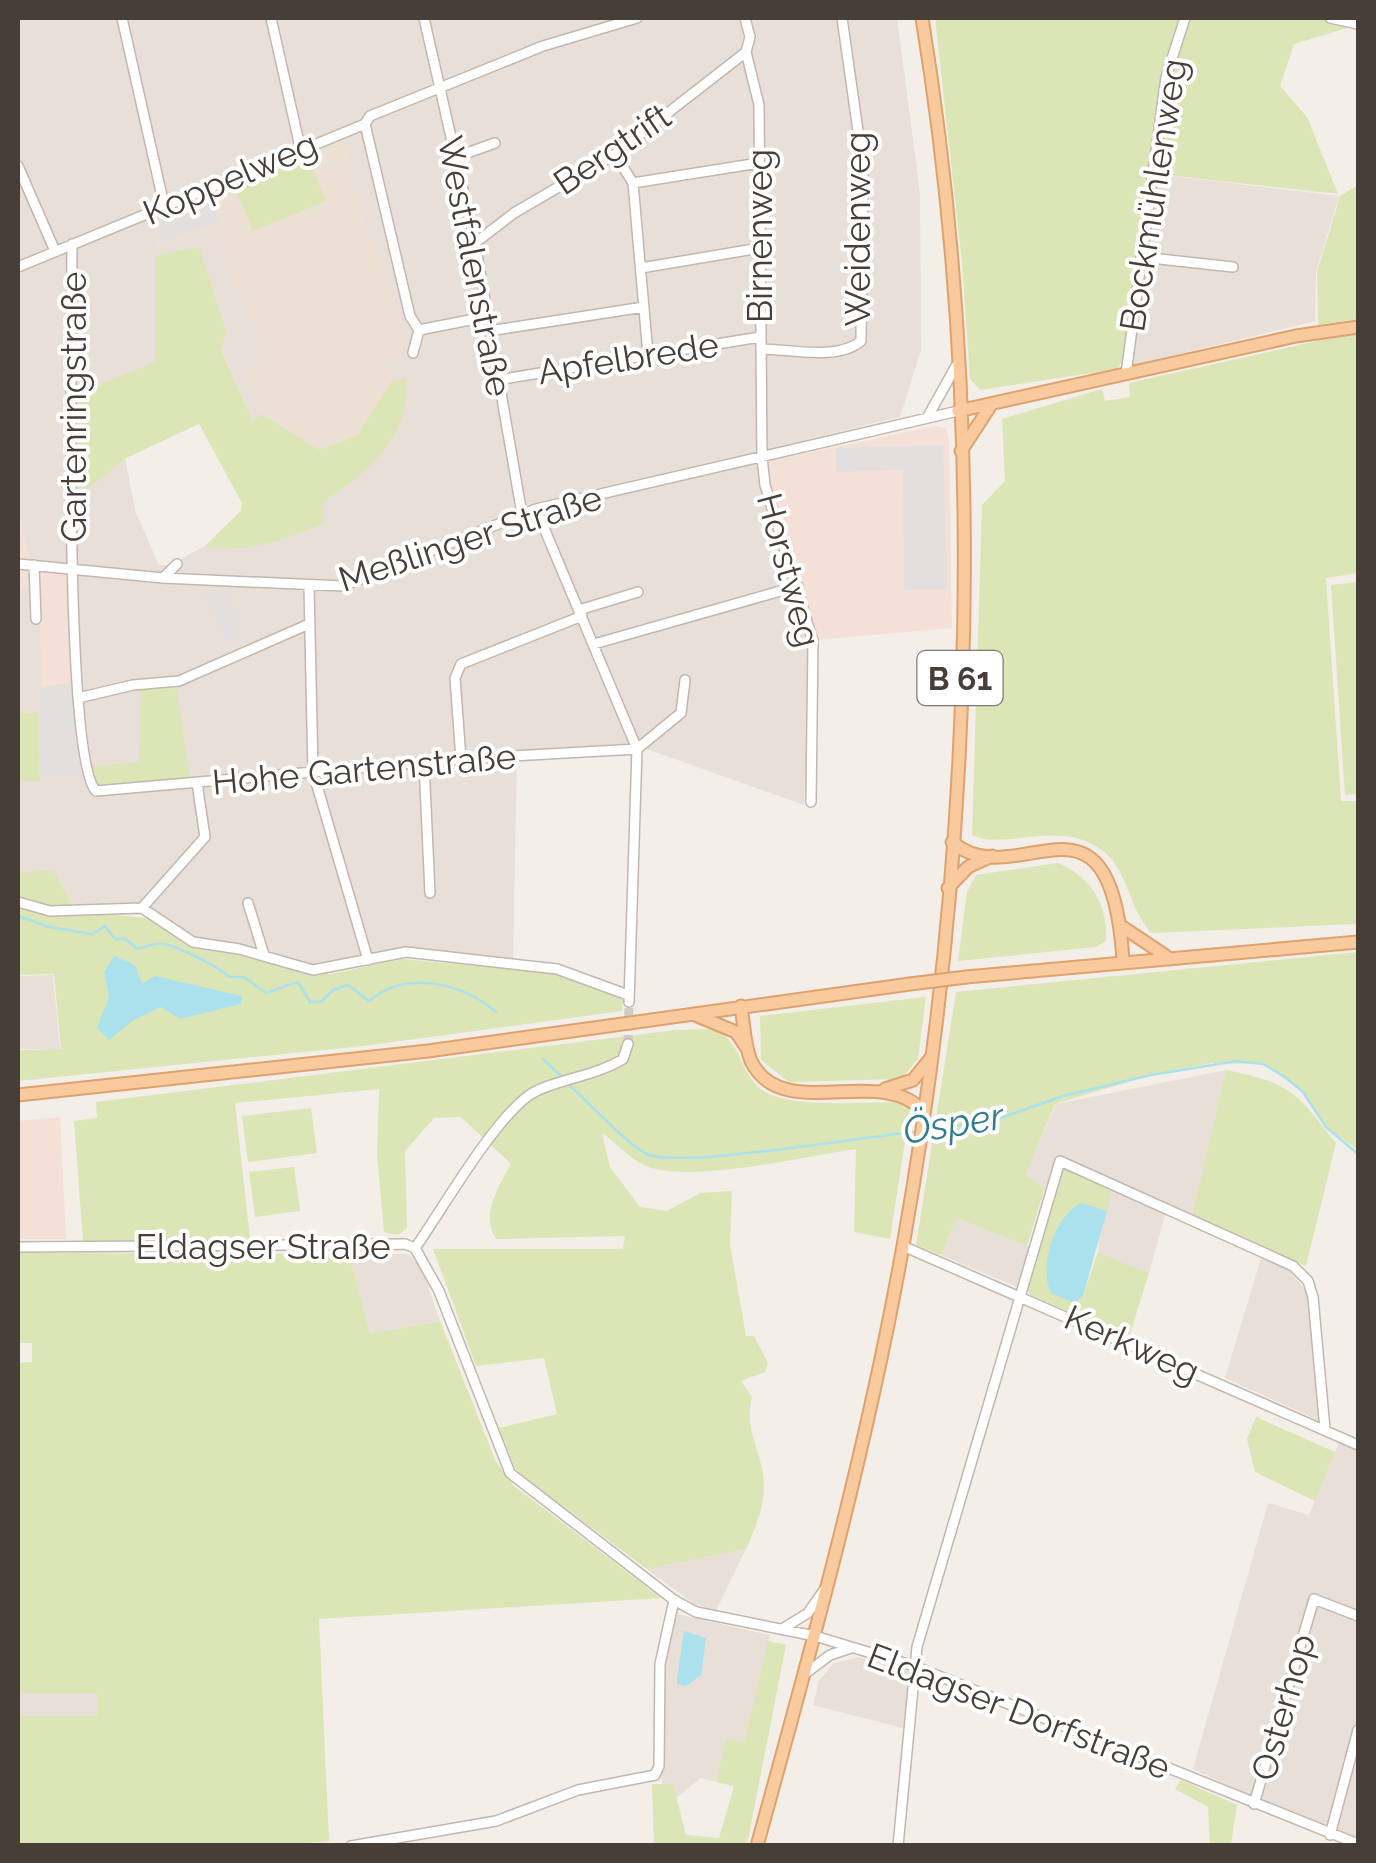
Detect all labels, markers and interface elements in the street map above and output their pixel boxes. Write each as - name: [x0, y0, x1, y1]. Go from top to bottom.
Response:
- street label: Bockmühlenweg: [1111, 56, 1195, 334]
- street label: Bergtrift: [546, 95, 678, 203]
- street label: Koppelweg: [137, 123, 323, 233]
- street label: Westfalenstraße: [430, 132, 520, 400]
- street label: Weidenweg: [837, 132, 878, 326]
- street label: Birnenweg: [739, 149, 780, 323]
- street label: Gartenringstraße: [53, 272, 94, 542]
- street label: Apfelbrede: [535, 324, 721, 392]
- street label: Meßlinger Straße: [333, 476, 607, 600]
- street label: Horstweg: [749, 489, 829, 651]
- road number: B 61: [918, 651, 1002, 705]
- street label: Hohe Gartenstraße: [210, 735, 518, 803]
- water label: Ösper: [900, 1093, 1008, 1153]
- street label: Eldagser Straße: [136, 1226, 390, 1267]
- street label: Kerkweg: [1058, 1296, 1206, 1392]
- street label: Osterhop: [1243, 1629, 1323, 1785]
- street label: Eldagser Dorfstraße: [862, 1634, 1176, 1788]

